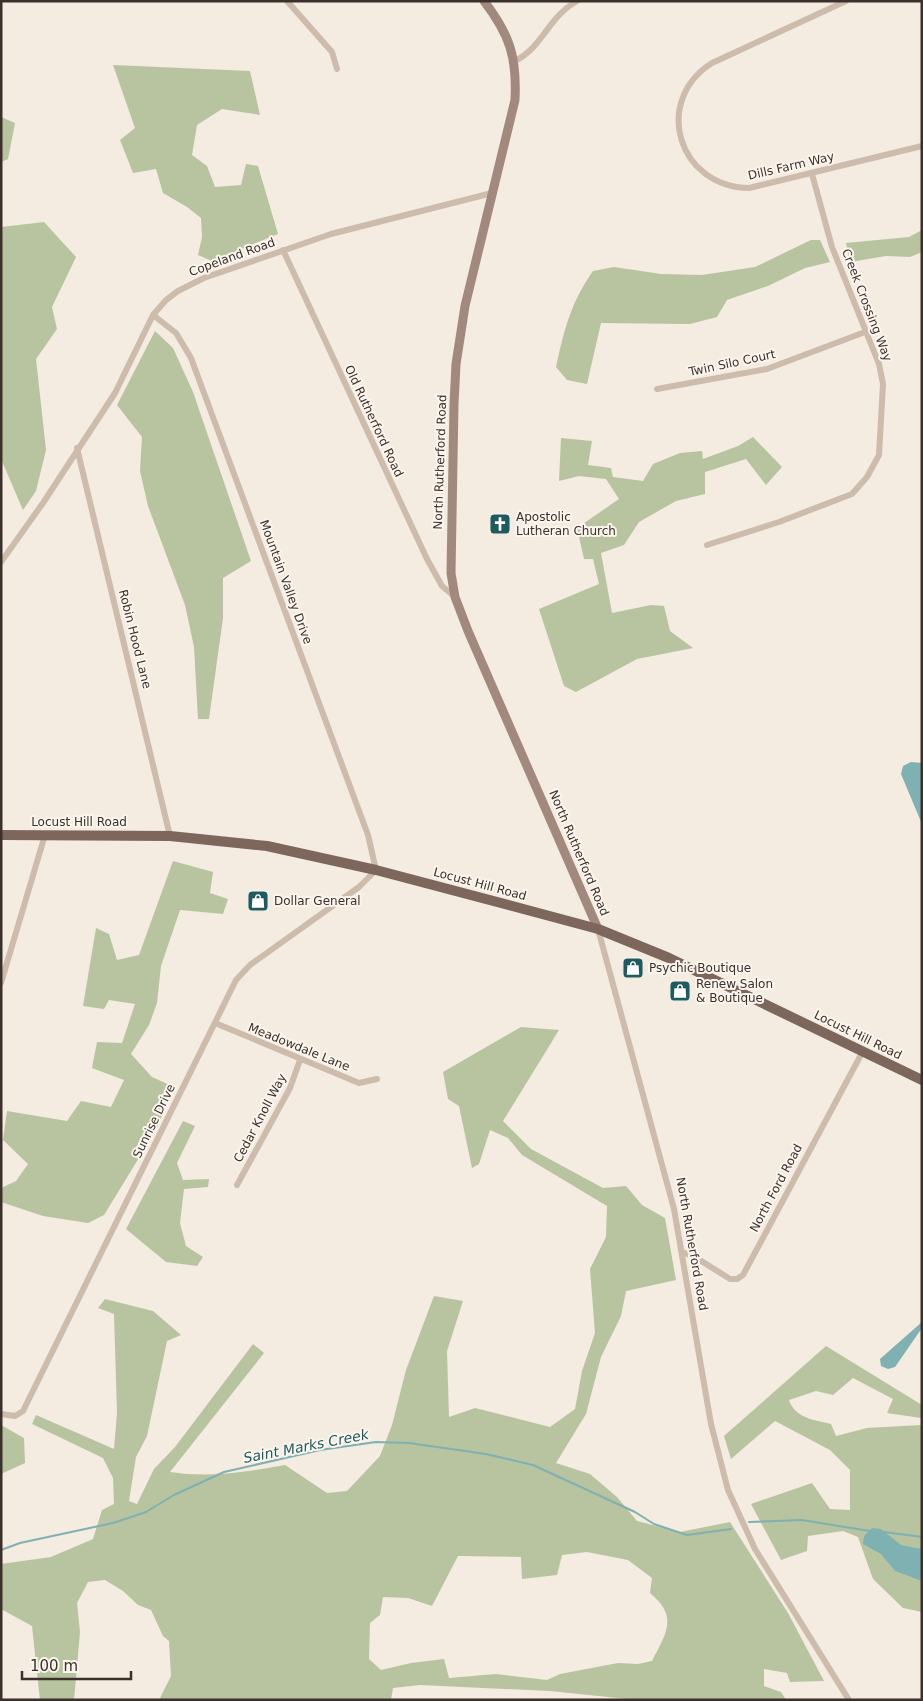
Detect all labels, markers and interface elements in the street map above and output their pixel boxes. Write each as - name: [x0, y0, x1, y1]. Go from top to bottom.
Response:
- street label: Dills Farm Way: [746, 149, 836, 183]
- street label: Copeland Road: [187, 235, 277, 279]
- street label: Creek Crossing Way: [839, 247, 895, 363]
- street label: Twin Silo Court: [686, 347, 777, 379]
- street label: Old Rutherford Road: [342, 363, 406, 479]
- street label: North Rutherford Road: [431, 394, 449, 530]
- place label: Apostolic Lutheran Church: [516, 510, 616, 538]
- church icon: Apostolic Lutheran Church: [488, 512, 512, 536]
- street label: Mountain Valley Drive: [257, 518, 315, 646]
- street label: Robin Hood Lane: [116, 588, 154, 690]
- street label: North Rutherford Road: [546, 788, 612, 918]
- street label: Locust Hill Road: [31, 815, 127, 829]
- street label: Locust Hill Road: [432, 865, 528, 903]
- shop icon: Dollar General: [246, 889, 270, 913]
- place label: Dollar General: [274, 894, 361, 908]
- shop icon: Psychic Boutique: [621, 956, 645, 980]
- place label: Psychic Boutique: [649, 961, 751, 975]
- place label: Renew Salon & Boutique: [696, 977, 773, 1005]
- shop icon: Renew Salon & Boutique: [668, 979, 692, 1003]
- street label: Locust Hill Road: [812, 1008, 904, 1062]
- street label: Meadowdale Lane: [246, 1020, 352, 1074]
- street label: Cedar Knoll Way: [231, 1071, 289, 1165]
- street label: Sunrise Drive: [130, 1082, 178, 1160]
- street label: North Ford Road: [747, 1142, 805, 1234]
- street label: North Rutherford Road: [673, 1176, 711, 1312]
- water label: Saint Marks Creek: [242, 1426, 371, 1466]
- scale bar: [22, 1648, 131, 1680]
- text: 100 m: [30, 1657, 78, 1675]

